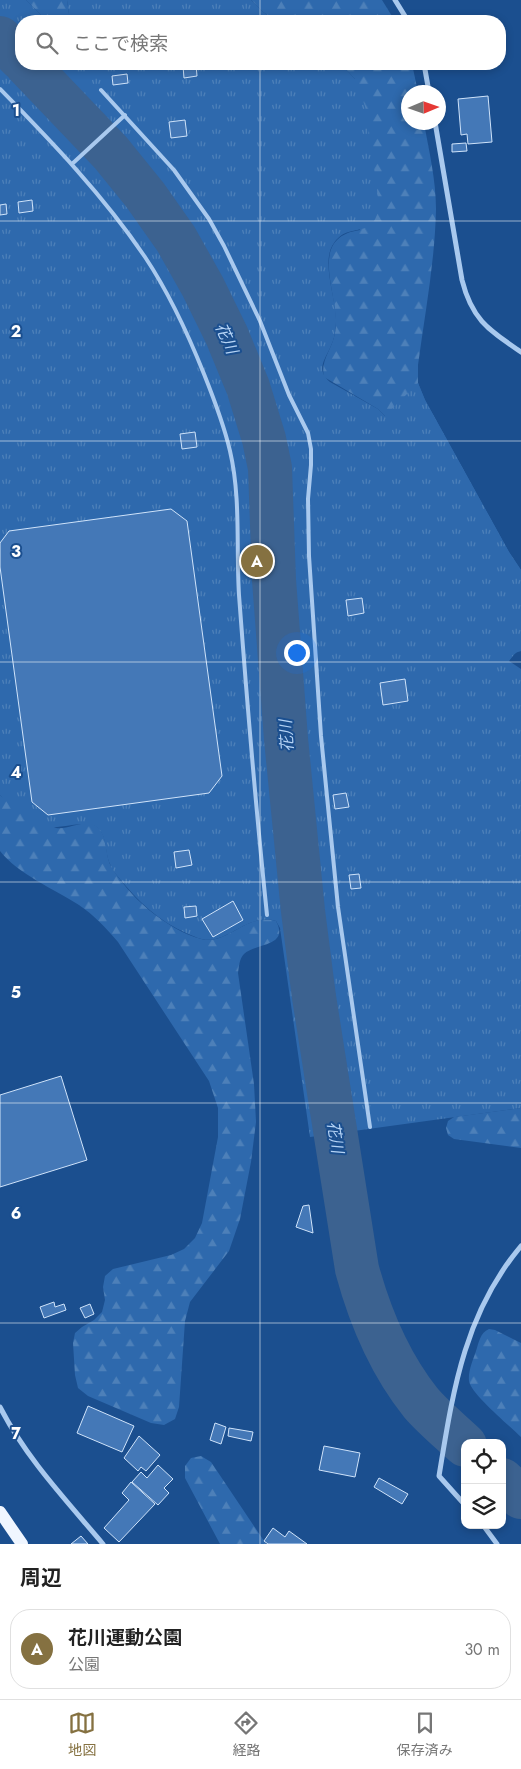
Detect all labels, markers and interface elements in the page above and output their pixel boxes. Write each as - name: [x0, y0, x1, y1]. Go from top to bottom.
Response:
- search box: [15, 15, 506, 70]
- icon: search: [33, 29, 61, 57]
- text: ここで検索: [73, 30, 168, 57]
- north arrow: [401, 85, 446, 130]
- text: 1: [12, 99, 20, 122]
- water label: 花川: [210, 319, 244, 359]
- text: 2: [11, 320, 21, 343]
- text: 3: [11, 540, 21, 563]
- pin: A: [241, 542, 273, 580]
- your location: [284, 640, 310, 666]
- water label: 花川: [274, 717, 299, 753]
- text: 4: [10, 761, 22, 784]
- text: 5: [11, 981, 21, 1004]
- water label: 花川: [322, 1119, 350, 1157]
- text: 6: [11, 1202, 21, 1225]
- text: 7: [11, 1422, 21, 1445]
- map controls: [461, 1439, 506, 1529]
- button: locate: [461, 1439, 506, 1484]
- button: layers: [461, 1484, 506, 1529]
- text: 周辺: [20, 1563, 62, 1593]
- text: 花川運動公園: [68, 1624, 182, 1651]
- text: A: [31, 1638, 43, 1661]
- text: 30 m: [464, 1638, 500, 1661]
- text: 公園: [68, 1653, 100, 1676]
- tab: 地図: [68, 1709, 96, 1760]
- tab: 経路: [232, 1709, 260, 1760]
- tab: 保存済み: [397, 1709, 453, 1760]

